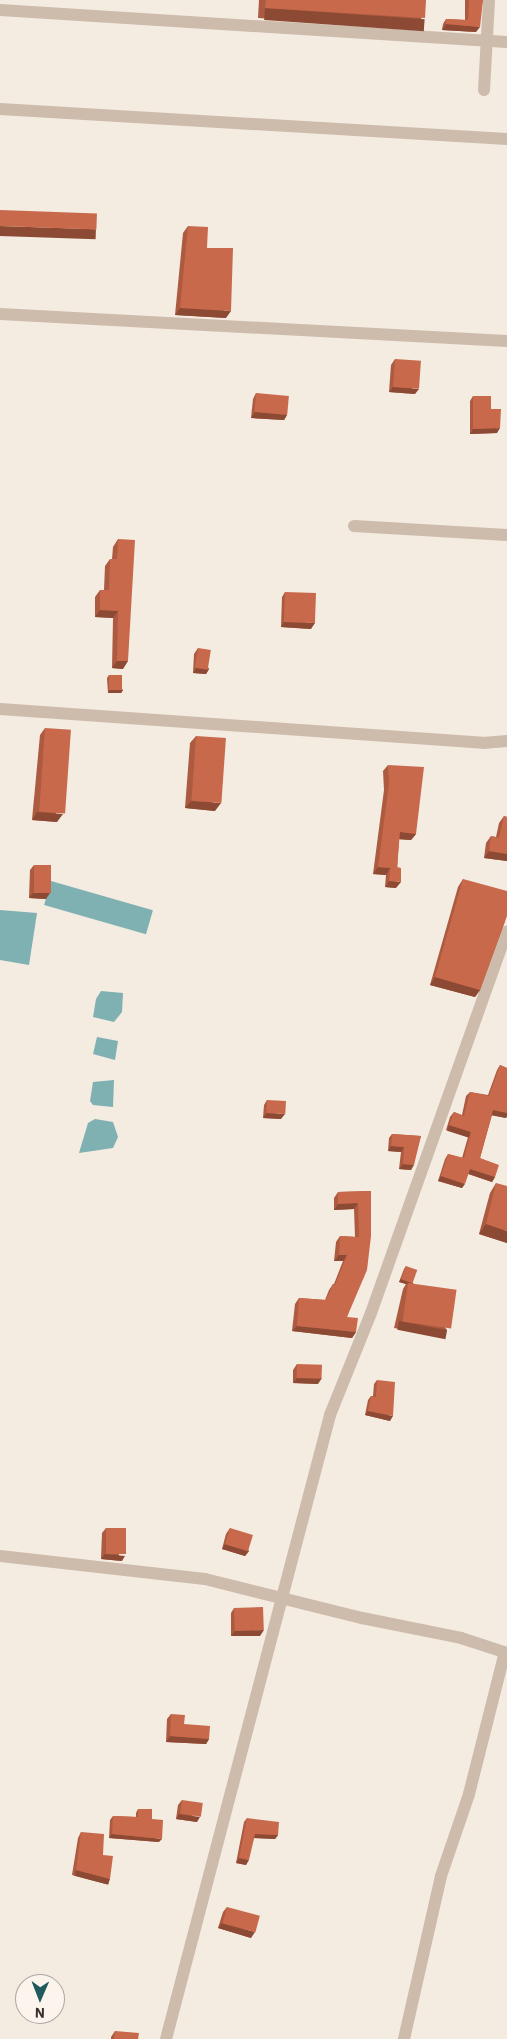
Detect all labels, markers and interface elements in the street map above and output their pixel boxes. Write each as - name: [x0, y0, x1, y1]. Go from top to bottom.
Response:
- north arrow: [15, 1974, 65, 2024]
- text: N: [35, 2004, 45, 2022]

